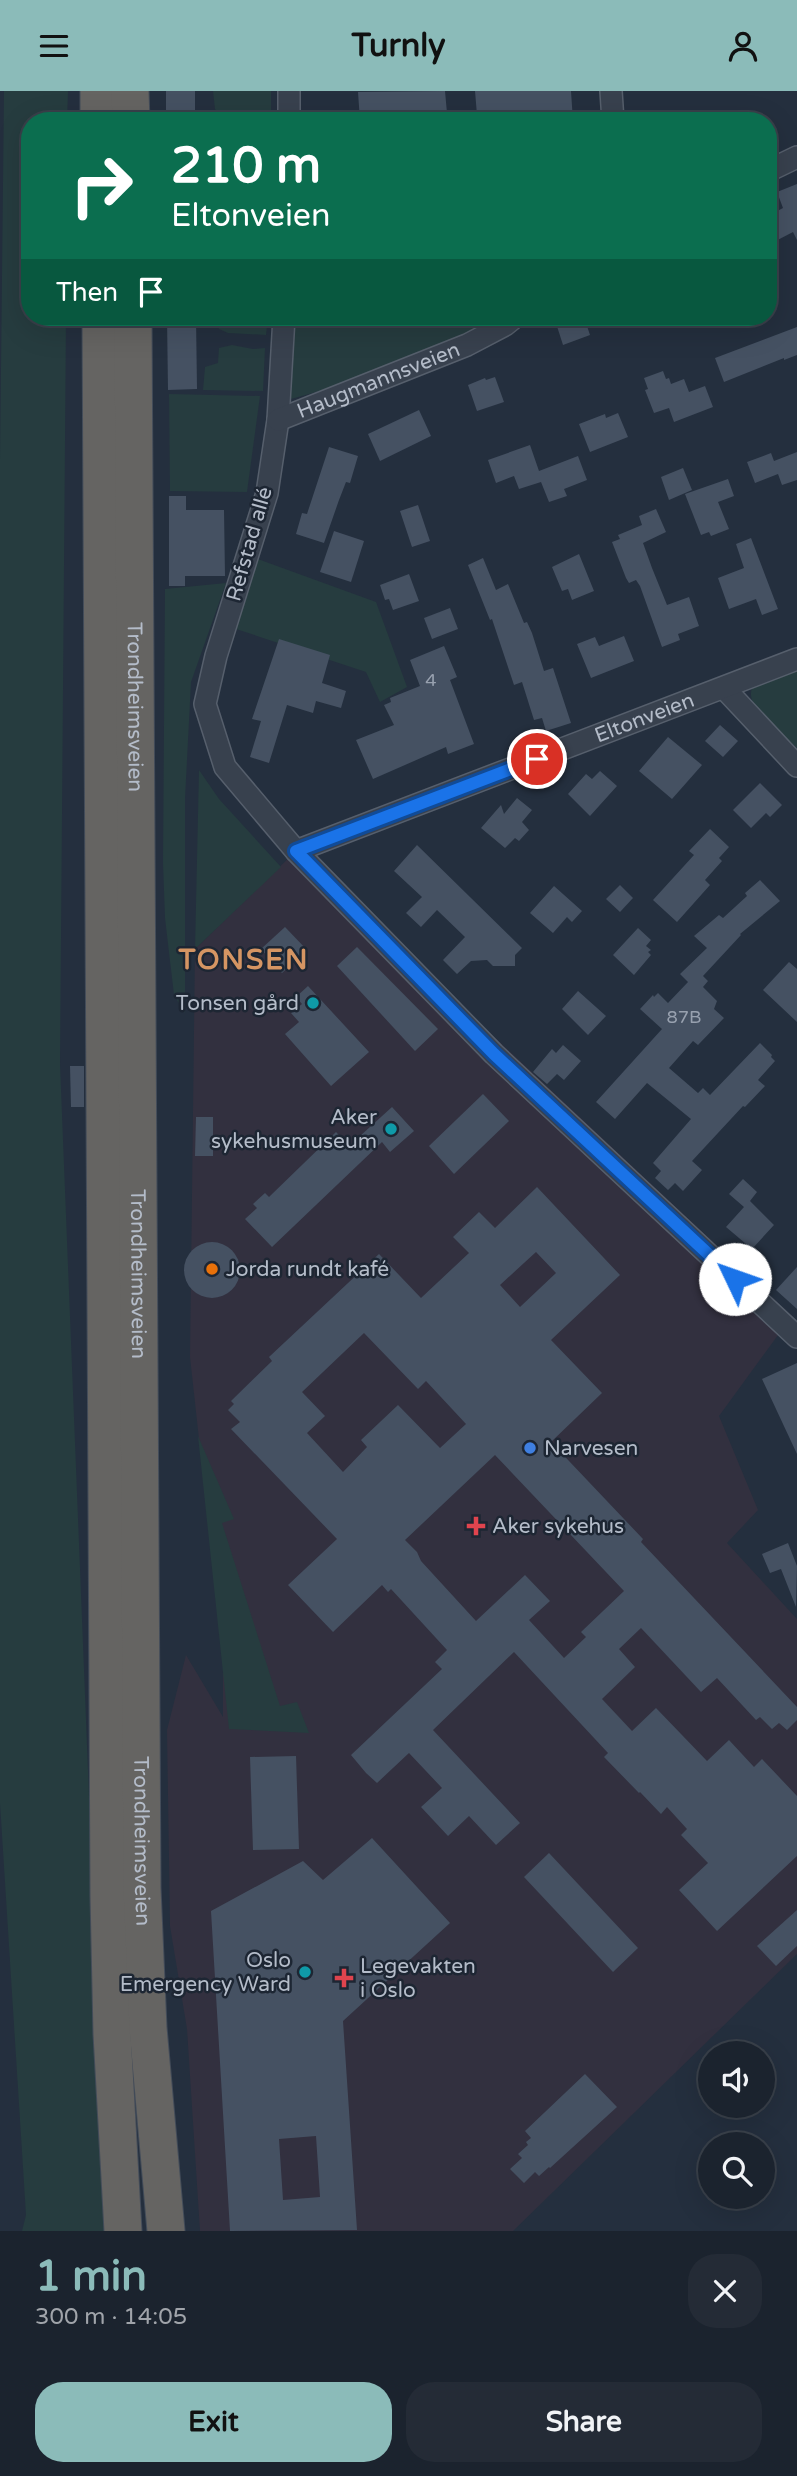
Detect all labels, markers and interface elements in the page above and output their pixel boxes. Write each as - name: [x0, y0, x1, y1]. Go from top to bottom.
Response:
- icon: menu: [35, 27, 73, 65]
- text: Turnly: [352, 27, 445, 65]
- icon: person: [724, 27, 762, 65]
- text: 210 m: [171, 137, 321, 196]
- icon: right: [56, 140, 147, 231]
- text: Eltonveien: [171, 197, 330, 235]
- icon: arrive: [132, 273, 170, 311]
- text: Then: [56, 277, 118, 308]
- street label: Haugmannsveien: [293, 337, 464, 424]
- street label: Refstad allé: [221, 484, 278, 604]
- street label: Trondheimsveien: [122, 622, 148, 792]
- house number: 4: [425, 669, 437, 691]
- street label: Eltonveien: [591, 688, 698, 748]
- pin: [507, 729, 567, 789]
- icon: arrive: [518, 740, 556, 778]
- district label: TONSEN: [177, 943, 310, 977]
- place label: Tonsen gård: [176, 991, 299, 1016]
- marker: Tonsen gård: [305, 995, 321, 1011]
- house number: 87B: [666, 1006, 702, 1028]
- place label: Aker sykehusmuseum: [211, 1105, 377, 1154]
- marker: Aker sykehusmuseum: [383, 1121, 399, 1137]
- street label: Trondheimsveien: [125, 1189, 151, 1359]
- position arrow: [698, 1242, 772, 1316]
- place label: Jorda rundt kafé: [226, 1257, 389, 1282]
- marker: Jorda rundt kafé: [204, 1261, 220, 1277]
- place label: Narvesen: [544, 1436, 638, 1461]
- marker: Narvesen: [522, 1440, 538, 1456]
- place label: Aker sykehus: [492, 1514, 624, 1539]
- marker: Aker sykehus: [466, 1516, 486, 1536]
- street label: Trondheimsveien: [128, 1756, 156, 1927]
- place label: Oslo Emergency Ward: [120, 1948, 291, 1997]
- place label: Legevakten i Oslo: [360, 1954, 476, 2003]
- marker: Oslo Emergency Ward: [297, 1964, 313, 1980]
- marker: Legevakten i Oslo: [334, 1968, 354, 1988]
- map controls: [698, 2041, 775, 2209]
- button: sound: [698, 2041, 775, 2118]
- button: search: [698, 2132, 775, 2209]
- text: 1 min: [35, 2251, 147, 2302]
- button: close: [688, 2254, 762, 2328]
- text: 300 m · 14:05: [35, 2303, 187, 2331]
- button: Exit: [35, 2382, 392, 2462]
- button: Share: [406, 2382, 762, 2462]

